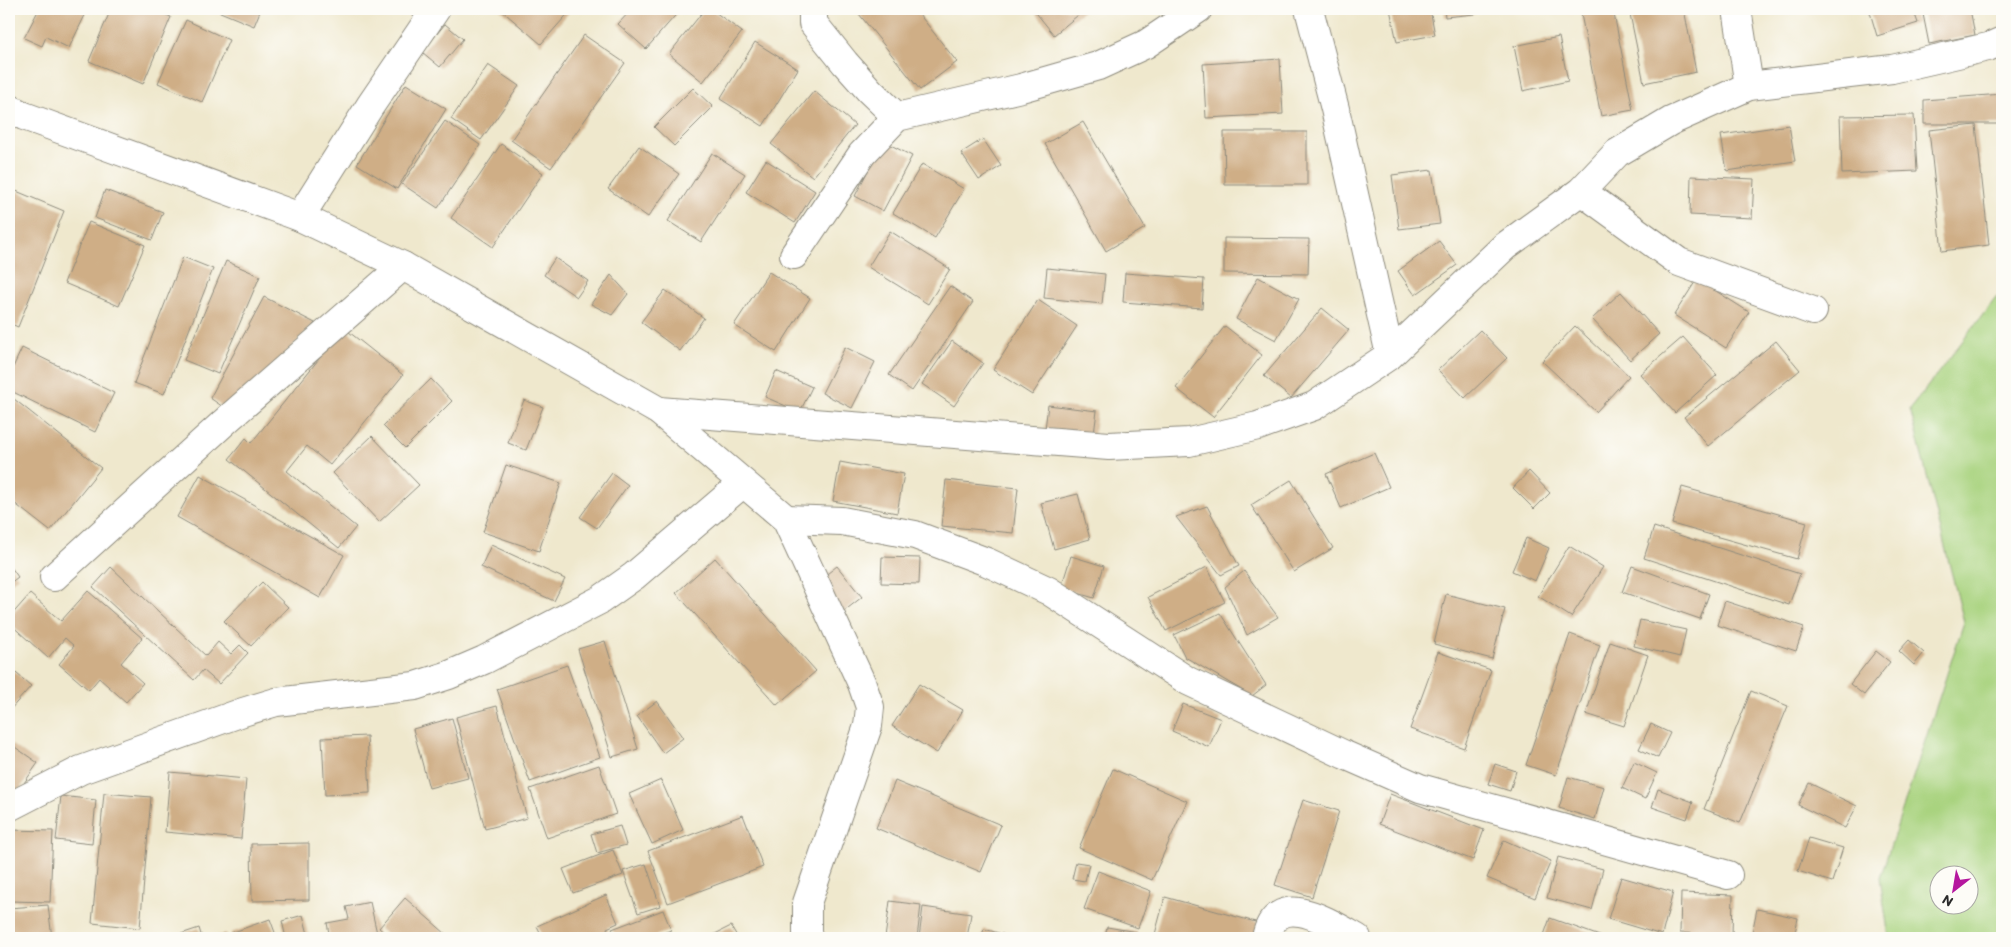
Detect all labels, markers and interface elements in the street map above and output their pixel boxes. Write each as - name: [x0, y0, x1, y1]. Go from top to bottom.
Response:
- north arrow: [1928, 864, 1978, 914]
- text: N: [1939, 891, 1956, 910]

